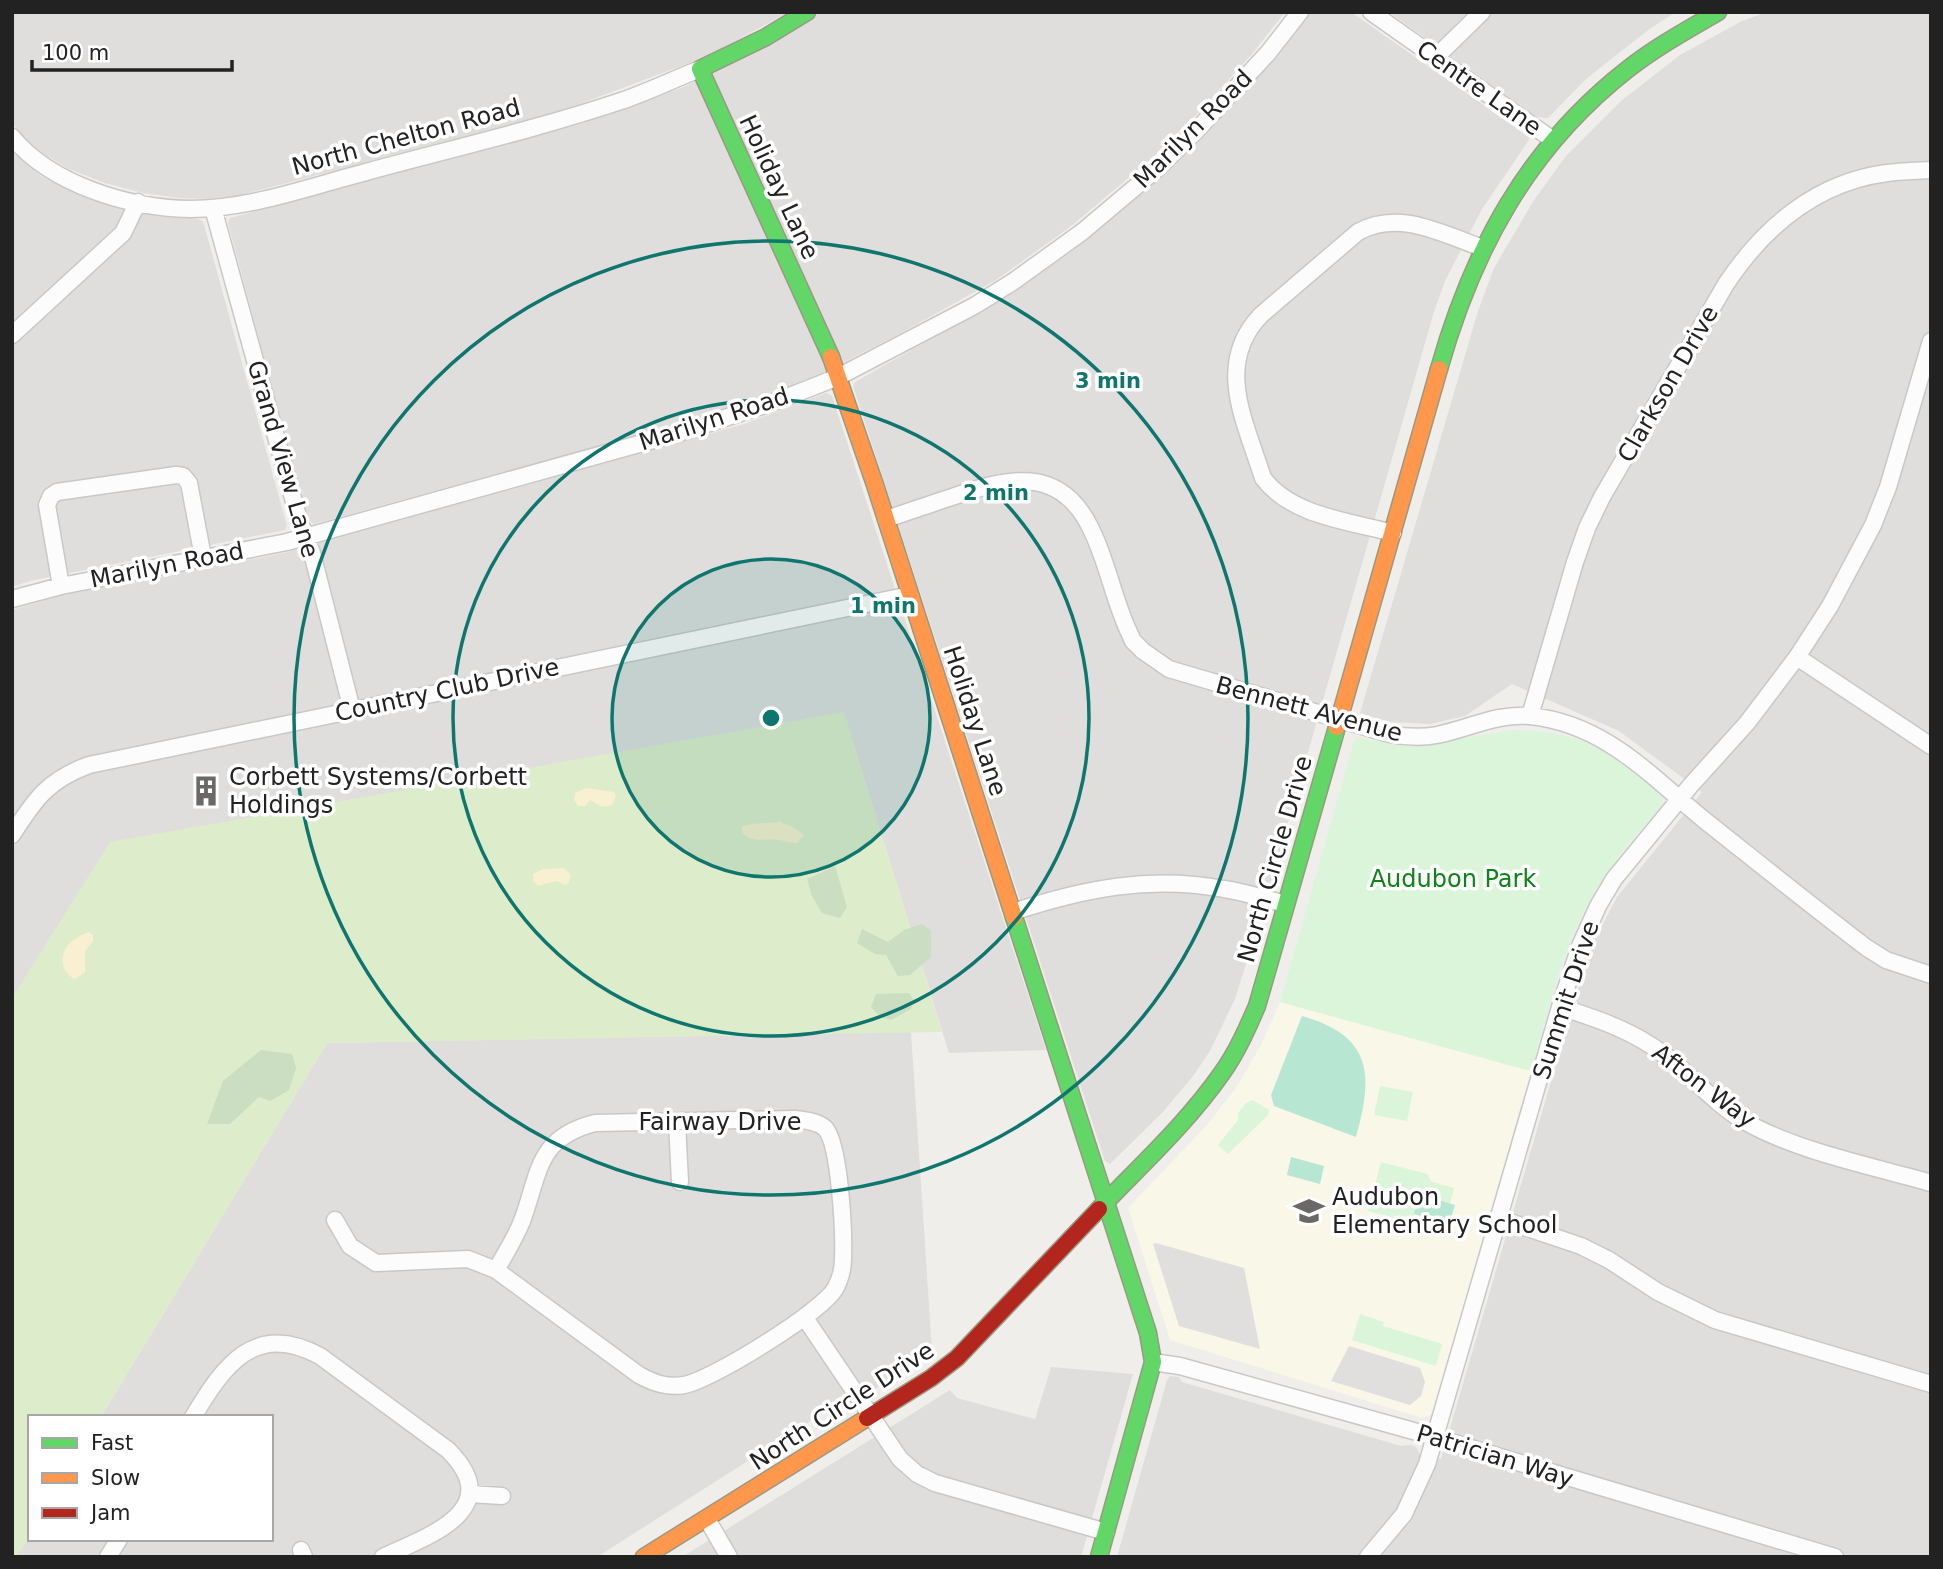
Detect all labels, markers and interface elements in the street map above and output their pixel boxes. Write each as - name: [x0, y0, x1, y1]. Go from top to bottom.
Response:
- scale bar: [32, 28, 231, 72]
- street label: Centre Lane: [1411, 35, 1547, 141]
- text: 100 m: [42, 41, 109, 65]
- street label: Marilyn Road: [1128, 64, 1258, 194]
- street label: North Chelton Road: [289, 93, 523, 181]
- street label: Holiday Lane: [733, 110, 825, 264]
- street label: Clarkson Drive: [1612, 301, 1724, 467]
- street label: Grand View Lane: [241, 357, 325, 561]
- text: 3 min: [1075, 369, 1141, 393]
- street label: Marilyn Road: [636, 382, 792, 456]
- text: 2 min: [963, 481, 1029, 505]
- street label: Marilyn Road: [88, 536, 246, 594]
- text: 1 min: [850, 594, 916, 618]
- street label: Holiday Lane: [938, 643, 1012, 799]
- street label: Country Club Drive: [332, 653, 562, 727]
- street label: Bennett Avenue: [1213, 671, 1405, 747]
- centre of rings: [759, 706, 783, 730]
- street label: North Circle Drive: [1232, 752, 1318, 966]
- place label: Corbett Systems/Corbett Holdings: [229, 763, 527, 819]
- building icon: Corbett Systems/Corbett Holdings: [189, 774, 223, 808]
- park label: Audubon Park: [1370, 865, 1536, 893]
- street label: Summit Drive: [1527, 917, 1605, 1083]
- street label: Afton Way: [1647, 1038, 1761, 1134]
- street label: Fairway Drive: [639, 1108, 802, 1136]
- place label: Audubon Elementary School: [1332, 1183, 1557, 1239]
- school or university icon: Audubon Elementary School: [1292, 1194, 1326, 1228]
- street label: North Circle Drive: [745, 1336, 939, 1476]
- legend: [28, 1415, 273, 1541]
- street label: Patrician Way: [1413, 1419, 1577, 1493]
- text: Fast: [91, 1431, 133, 1455]
- text: Slow: [91, 1466, 140, 1490]
- text: Jam: [89, 1501, 131, 1525]

